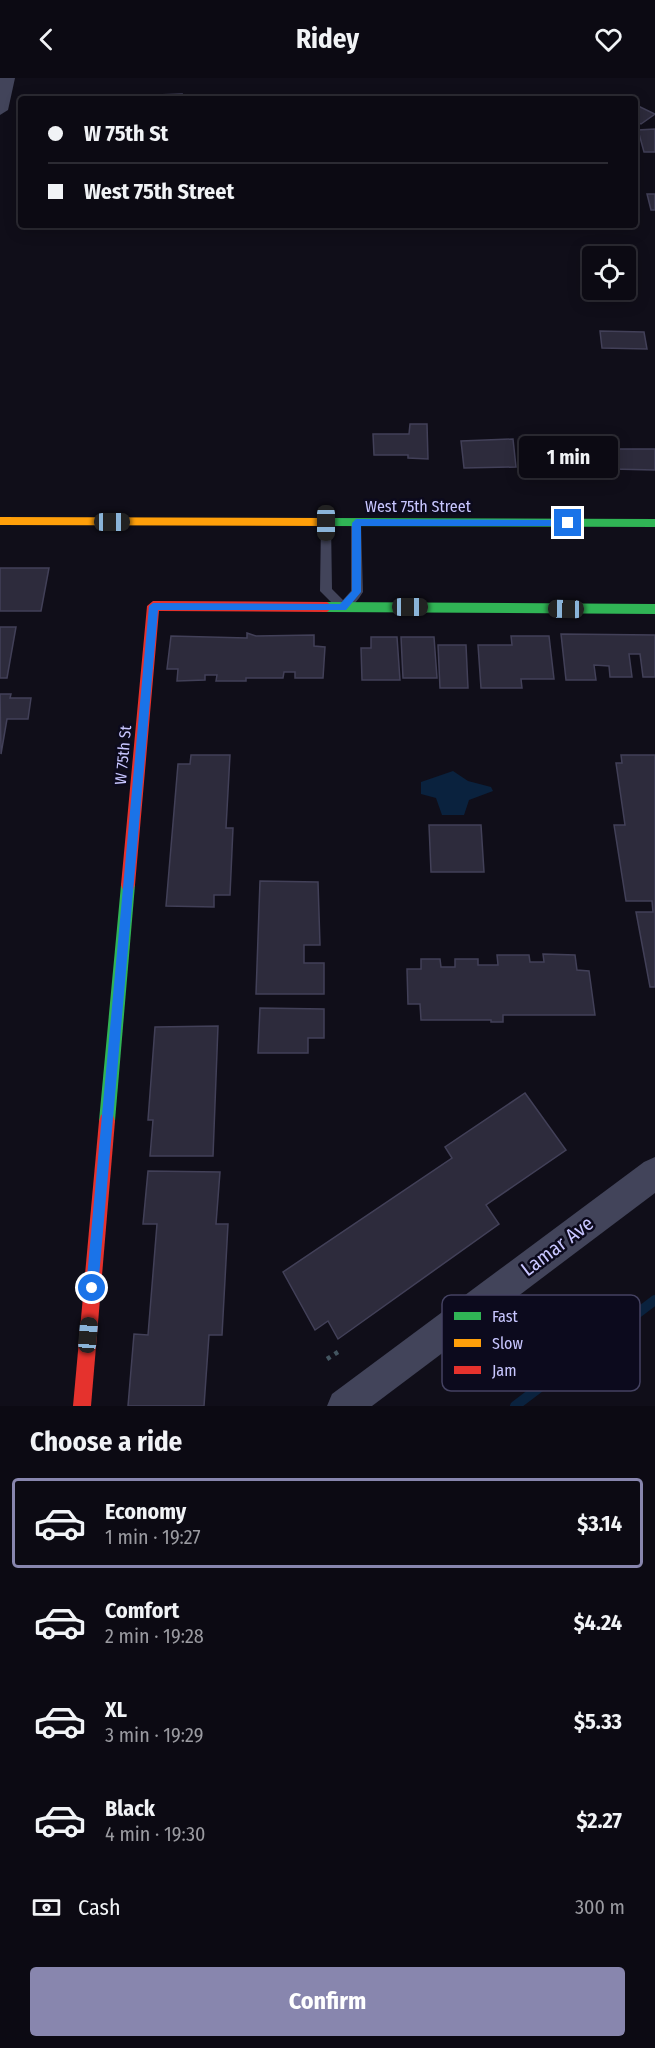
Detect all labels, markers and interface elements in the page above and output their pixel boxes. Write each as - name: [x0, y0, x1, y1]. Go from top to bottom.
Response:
- icon: back: [30, 23, 63, 56]
- text: Ridey: [296, 23, 359, 55]
- icon: heart: [592, 23, 625, 56]
- text: W 75th St: [84, 120, 168, 147]
- text: West 75th Street: [84, 178, 234, 205]
- map controls: [582, 246, 636, 300]
- button: locate: [582, 246, 636, 300]
- callout: 1 min: [518, 436, 618, 478]
- text: 1 min: [547, 445, 590, 469]
- street label: West 75th Street: [365, 497, 472, 516]
- car: [317, 505, 335, 541]
- route end: [554, 509, 581, 536]
- car: [94, 513, 130, 531]
- car: [392, 598, 428, 616]
- car: [548, 600, 584, 618]
- street label: W 75th St: [111, 724, 135, 786]
- street label: Lamar Ave: [516, 1211, 598, 1281]
- route start: [78, 1274, 105, 1301]
- legend: [442, 1295, 640, 1391]
- text: Fast: [492, 1307, 519, 1326]
- car: [77, 1316, 99, 1354]
- text: Slow: [492, 1334, 523, 1353]
- text: Jam: [492, 1361, 517, 1380]
- text: Choose a ride: [30, 1426, 182, 1458]
- icon: car: [33, 1496, 87, 1550]
- text: Economy: [105, 1498, 186, 1525]
- text: $3.14: [577, 1510, 622, 1537]
- text: 1 min · 19:27: [105, 1525, 201, 1549]
- icon: car: [33, 1595, 87, 1649]
- text: Comfort: [105, 1597, 179, 1624]
- text: $4.24: [574, 1609, 622, 1636]
- text: 2 min · 19:28: [105, 1624, 204, 1648]
- icon: car: [33, 1694, 87, 1748]
- text: XL: [105, 1696, 127, 1723]
- text: $5.33: [574, 1708, 622, 1735]
- text: 3 min · 19:29: [105, 1723, 203, 1747]
- icon: car: [33, 1793, 87, 1847]
- text: Black: [105, 1795, 155, 1822]
- text: $2.27: [577, 1807, 622, 1834]
- text: 4 min · 19:30: [105, 1822, 205, 1846]
- icon: cash: [30, 1891, 63, 1924]
- text: Cash: [78, 1894, 121, 1921]
- text: 300 m: [575, 1895, 625, 1919]
- button: Confirm: [30, 1967, 625, 2036]

